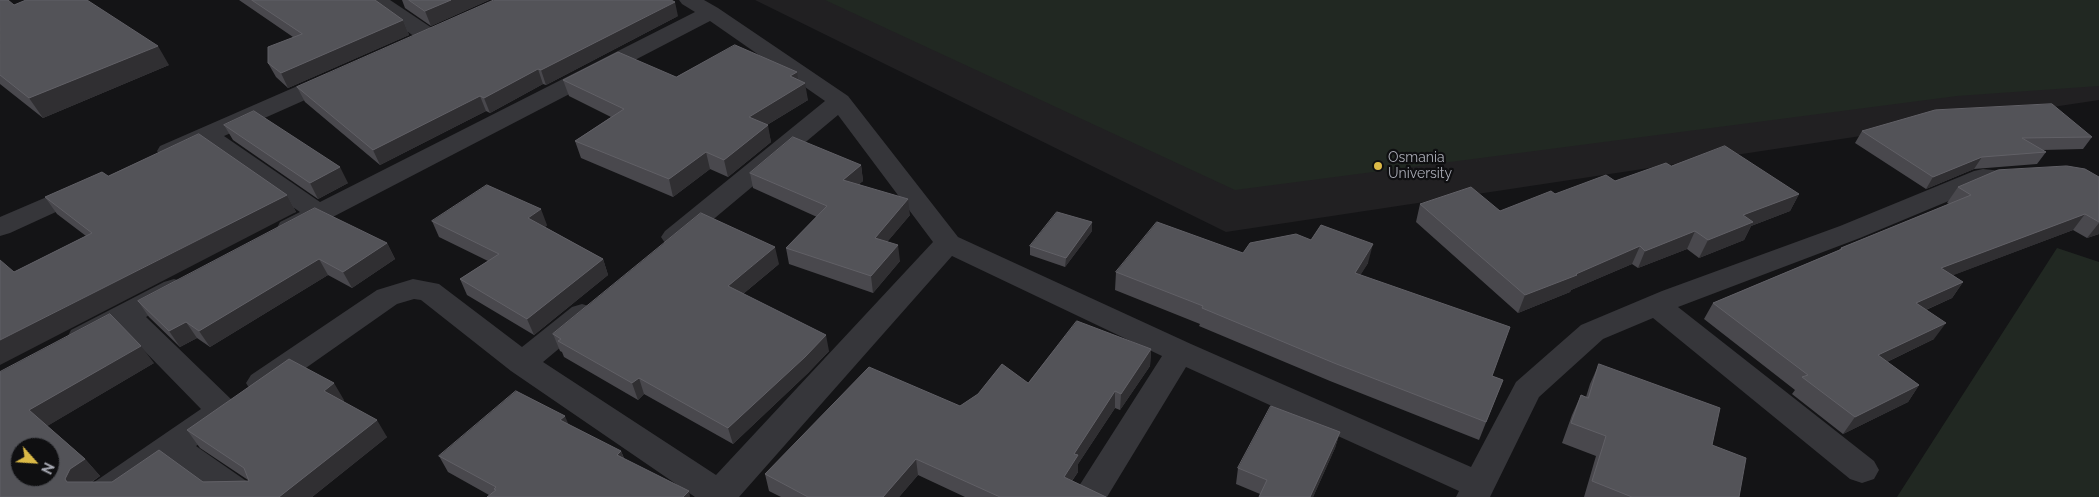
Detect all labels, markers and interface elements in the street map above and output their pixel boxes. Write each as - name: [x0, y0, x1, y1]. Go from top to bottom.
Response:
- place label: Osmania University: [1388, 150, 1452, 182]
- marker: Osmania University: [1372, 160, 1384, 172]
- north arrow: [10, 437, 60, 487]
- text: N: [38, 460, 57, 476]

